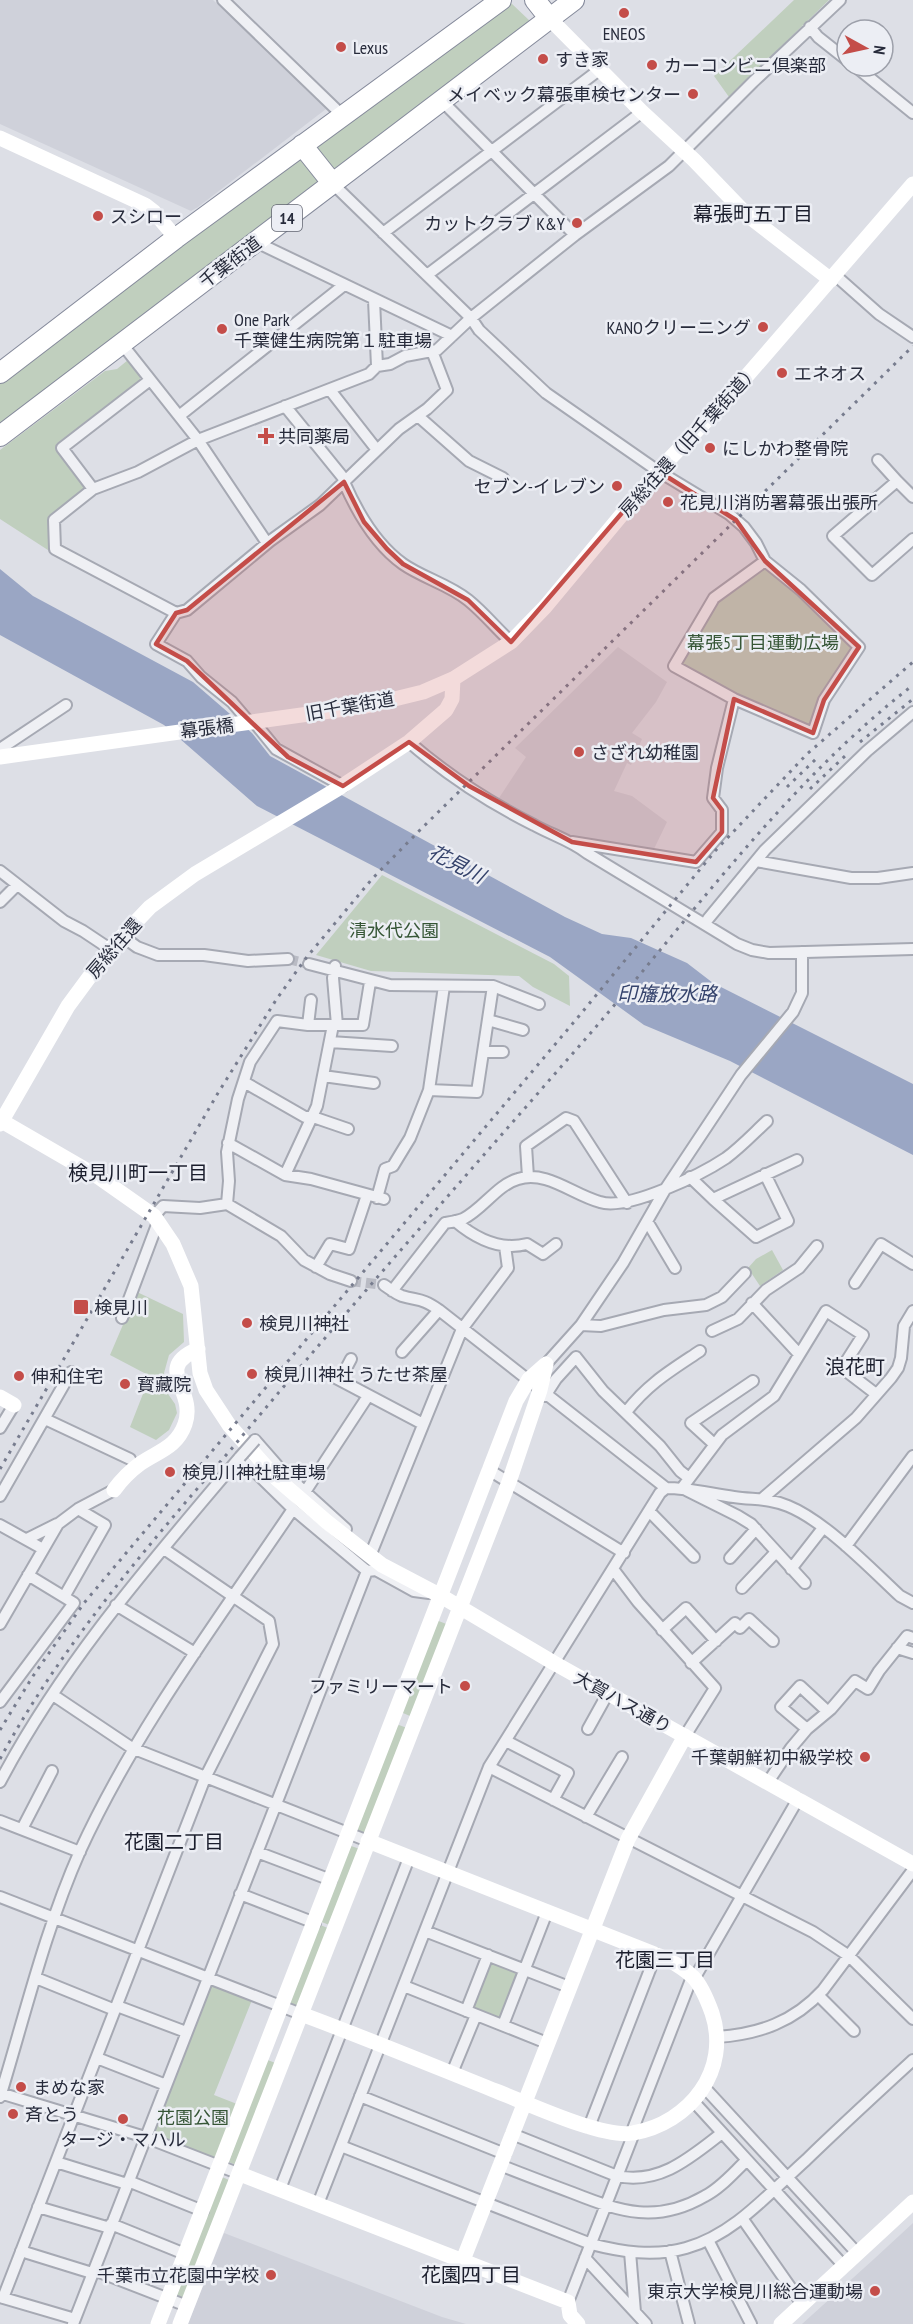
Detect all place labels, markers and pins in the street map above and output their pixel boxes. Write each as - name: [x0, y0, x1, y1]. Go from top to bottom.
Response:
- marker: ENEOS: [617, 6, 631, 20]
- place label: ENEOS: [603, 22, 646, 45]
- place label: Lexus: [353, 36, 388, 59]
- marker: Lexus: [334, 40, 348, 54]
- place label: すき家: [555, 48, 609, 71]
- marker: すき家: [536, 52, 550, 66]
- place label: カーコンビニ倶楽部: [664, 54, 826, 77]
- marker: カーコンビニ倶楽部: [645, 58, 659, 72]
- place label: メイベック幕張車検センター: [447, 83, 681, 106]
- marker: メイベック幕張車検センター: [686, 87, 700, 101]
- place label: スシロー: [110, 205, 182, 228]
- marker: スシロー: [91, 209, 105, 223]
- place label: カットクラブ K&Y: [424, 212, 566, 235]
- marker: カットクラブ K&Y: [570, 216, 584, 230]
- place label: One Park 千葉健生病院第１駐車場: [234, 308, 432, 352]
- place label: KANOクリーニング: [606, 316, 751, 339]
- marker: KANOクリーニング: [756, 320, 770, 334]
- marker: One Park 千葉健生病院第１駐車場: [215, 322, 229, 336]
- place label: エネオス: [794, 362, 866, 385]
- marker: エネオス: [775, 366, 789, 380]
- place label: 共同薬局: [278, 425, 350, 448]
- marker: 共同薬局: [259, 429, 273, 443]
- place label: にしかわ整骨院: [722, 437, 848, 460]
- marker: にしかわ整骨院: [703, 441, 717, 455]
- place label: セブン-イレブン: [474, 475, 605, 498]
- marker: セブン-イレブン: [610, 479, 624, 493]
- place label: 花見川消防署幕張出張所: [680, 491, 878, 514]
- marker: 花見川消防署幕張出張所: [661, 495, 675, 509]
- place label: さざれ幼稚園: [591, 741, 699, 764]
- marker: さざれ幼稚園: [572, 745, 586, 759]
- place label: 検見川: [94, 1296, 148, 1319]
- marker: 検見川: [72, 1298, 90, 1316]
- place label: 検見川神社: [259, 1312, 349, 1335]
- marker: 検見川神社: [240, 1316, 254, 1330]
- place label: 検見川神社 うたせ茶屋: [264, 1363, 448, 1386]
- place label: 伸和住宅: [31, 1365, 103, 1388]
- marker: 検見川神社 うたせ茶屋: [245, 1367, 259, 1381]
- marker: 伸和住宅: [12, 1369, 26, 1383]
- place label: 寳藏院: [137, 1373, 191, 1396]
- marker: 寳藏院: [118, 1377, 132, 1391]
- place label: 検見川神社駐車場: [182, 1461, 326, 1484]
- marker: 検見川神社駐車場: [163, 1465, 177, 1479]
- place label: ファミリーマート: [309, 1675, 453, 1698]
- marker: ファミリーマート: [458, 1679, 472, 1693]
- place label: 千葉朝鮮初中級学校: [691, 1746, 853, 1769]
- marker: 千葉朝鮮初中級学校: [858, 1750, 872, 1764]
- place label: まめな家: [33, 2076, 105, 2099]
- marker: まめな家: [14, 2080, 28, 2094]
- place label: 斉とう: [25, 2103, 79, 2126]
- marker: 斉とう: [6, 2107, 20, 2121]
- marker: タージ・マハル: [116, 2112, 130, 2126]
- place label: タージ・マハル: [60, 2128, 186, 2151]
- place label: 千葉市立花園中学校: [97, 2264, 259, 2287]
- marker: 千葉市立花園中学校: [264, 2268, 278, 2282]
- place label: 東京大学検見川総合運動場: [647, 2280, 863, 2303]
- marker: 東京大学検見川総合運動場: [868, 2284, 882, 2298]

